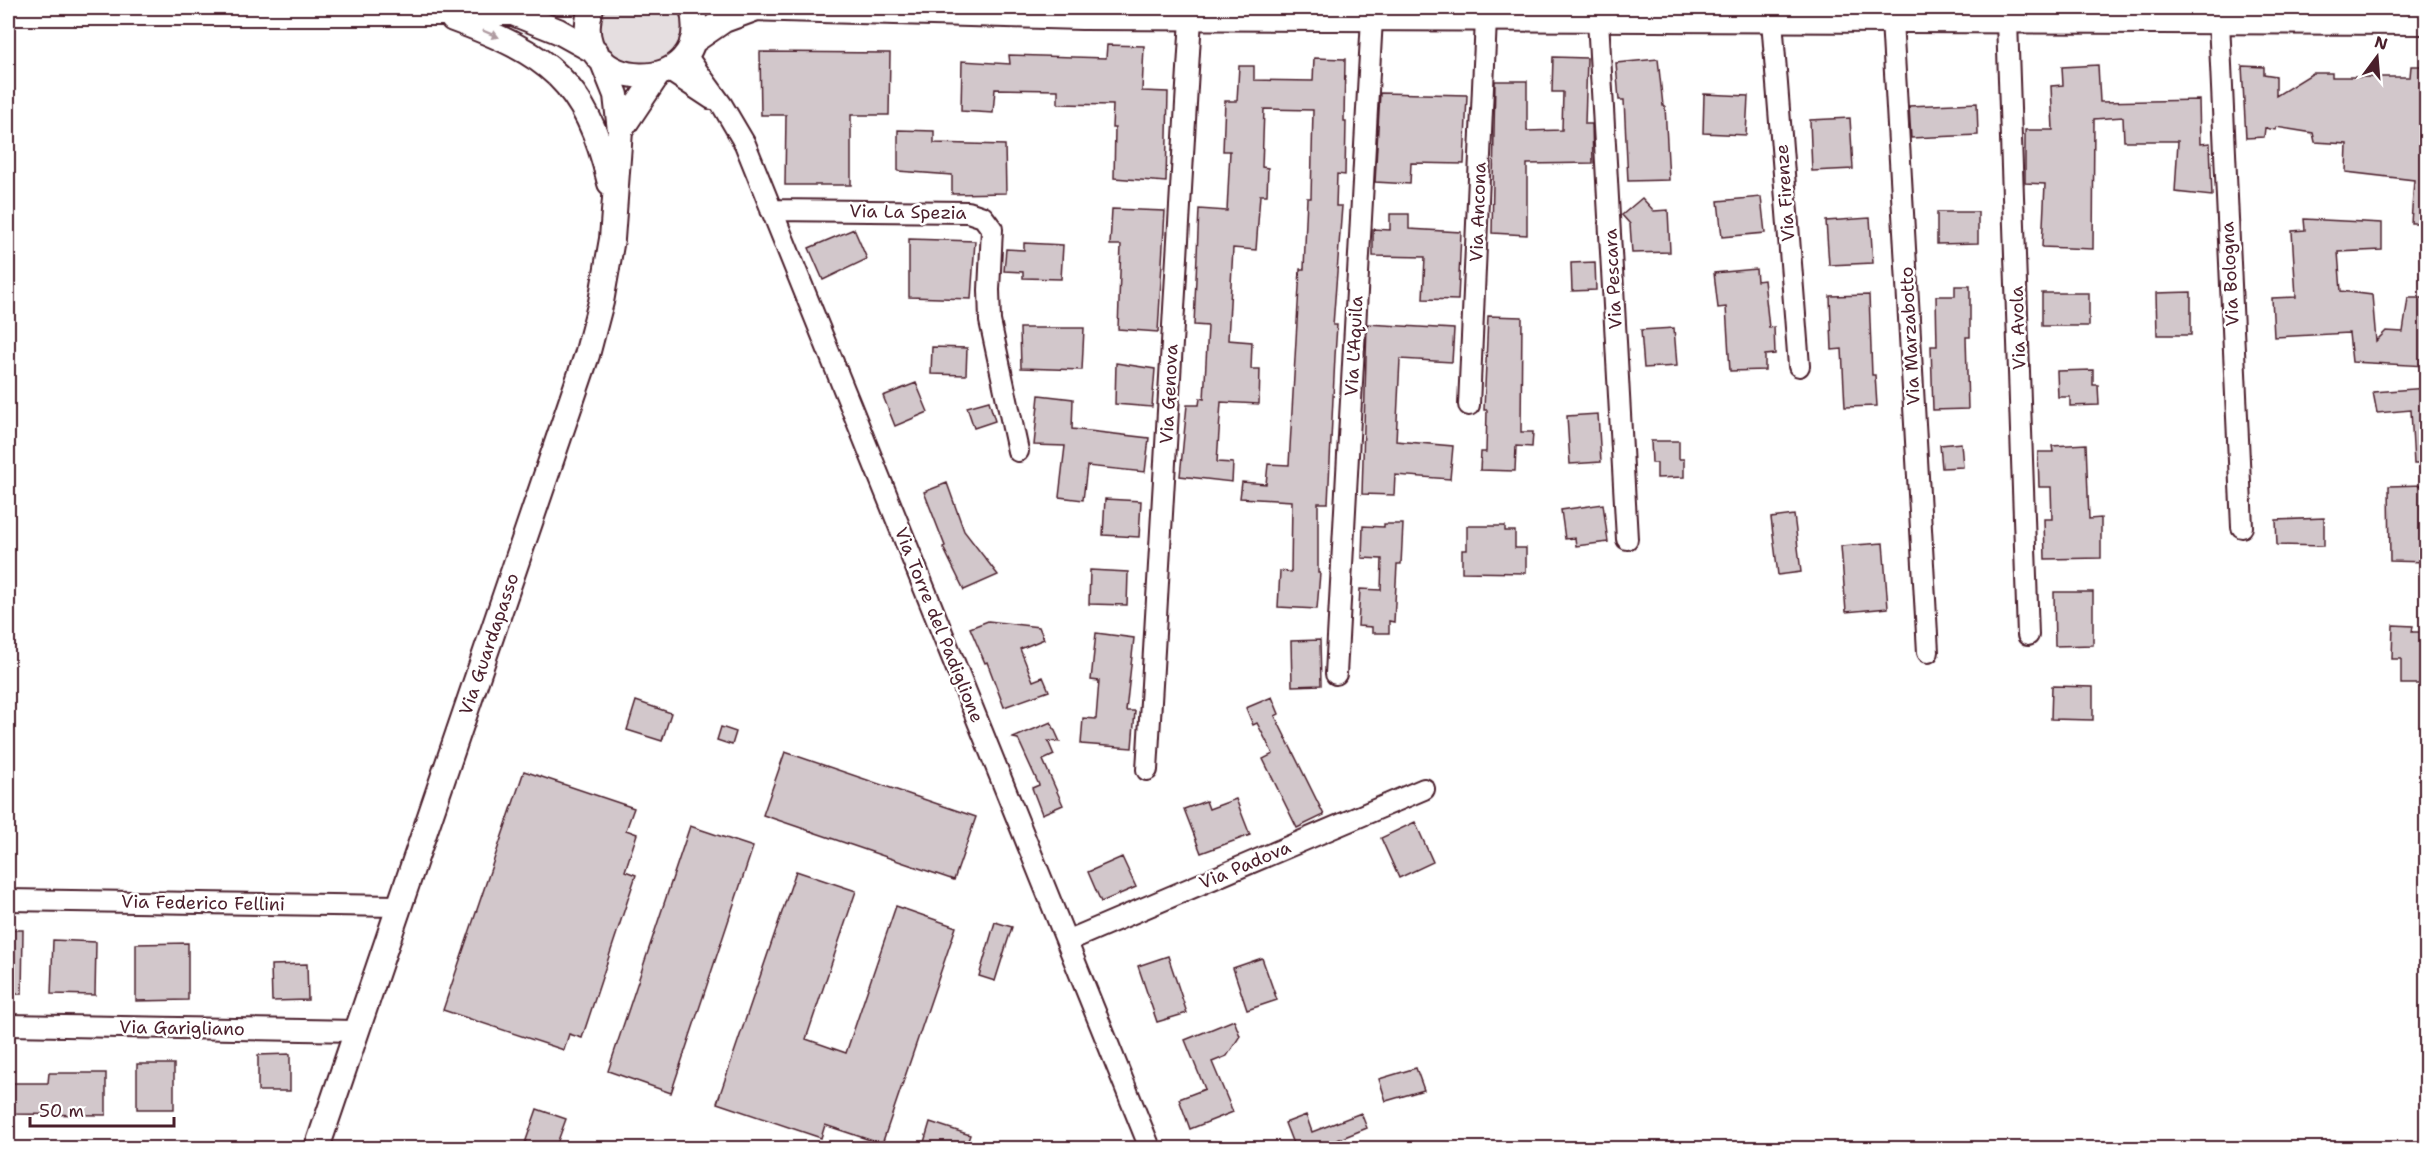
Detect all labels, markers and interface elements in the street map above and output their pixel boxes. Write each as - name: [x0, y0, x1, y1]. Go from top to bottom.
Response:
- north arrow: [2347, 27, 2407, 87]
- one-way arrow: [483, 29, 501, 39]
- text: N: [2372, 31, 2390, 55]
- street label: Via Firenze: [1770, 143, 1800, 243]
- street label: Via Ancona: [1464, 162, 1492, 262]
- street label: Via La Spezia: [849, 199, 967, 225]
- street label: Via Bologna: [2215, 221, 2245, 327]
- street label: Via Pescara: [1598, 228, 1628, 330]
- street label: Via Marzabotto: [1894, 266, 1926, 406]
- street label: Via Avola: [2005, 286, 2031, 370]
- street label: Via L'Aquila: [1339, 295, 1369, 397]
- street label: Via Genova: [1154, 343, 1184, 445]
- street label: Via Torre del Padiglione: [889, 524, 989, 726]
- street label: Via Guardapasso: [453, 570, 525, 718]
- street label: Via Padova: [1196, 835, 1294, 895]
- street label: Via Federico Fellini: [121, 890, 285, 916]
- street label: Via Garigliano: [119, 1015, 245, 1041]
- scale bar: [30, 1090, 174, 1128]
- text: 50 m: [39, 1099, 84, 1123]

